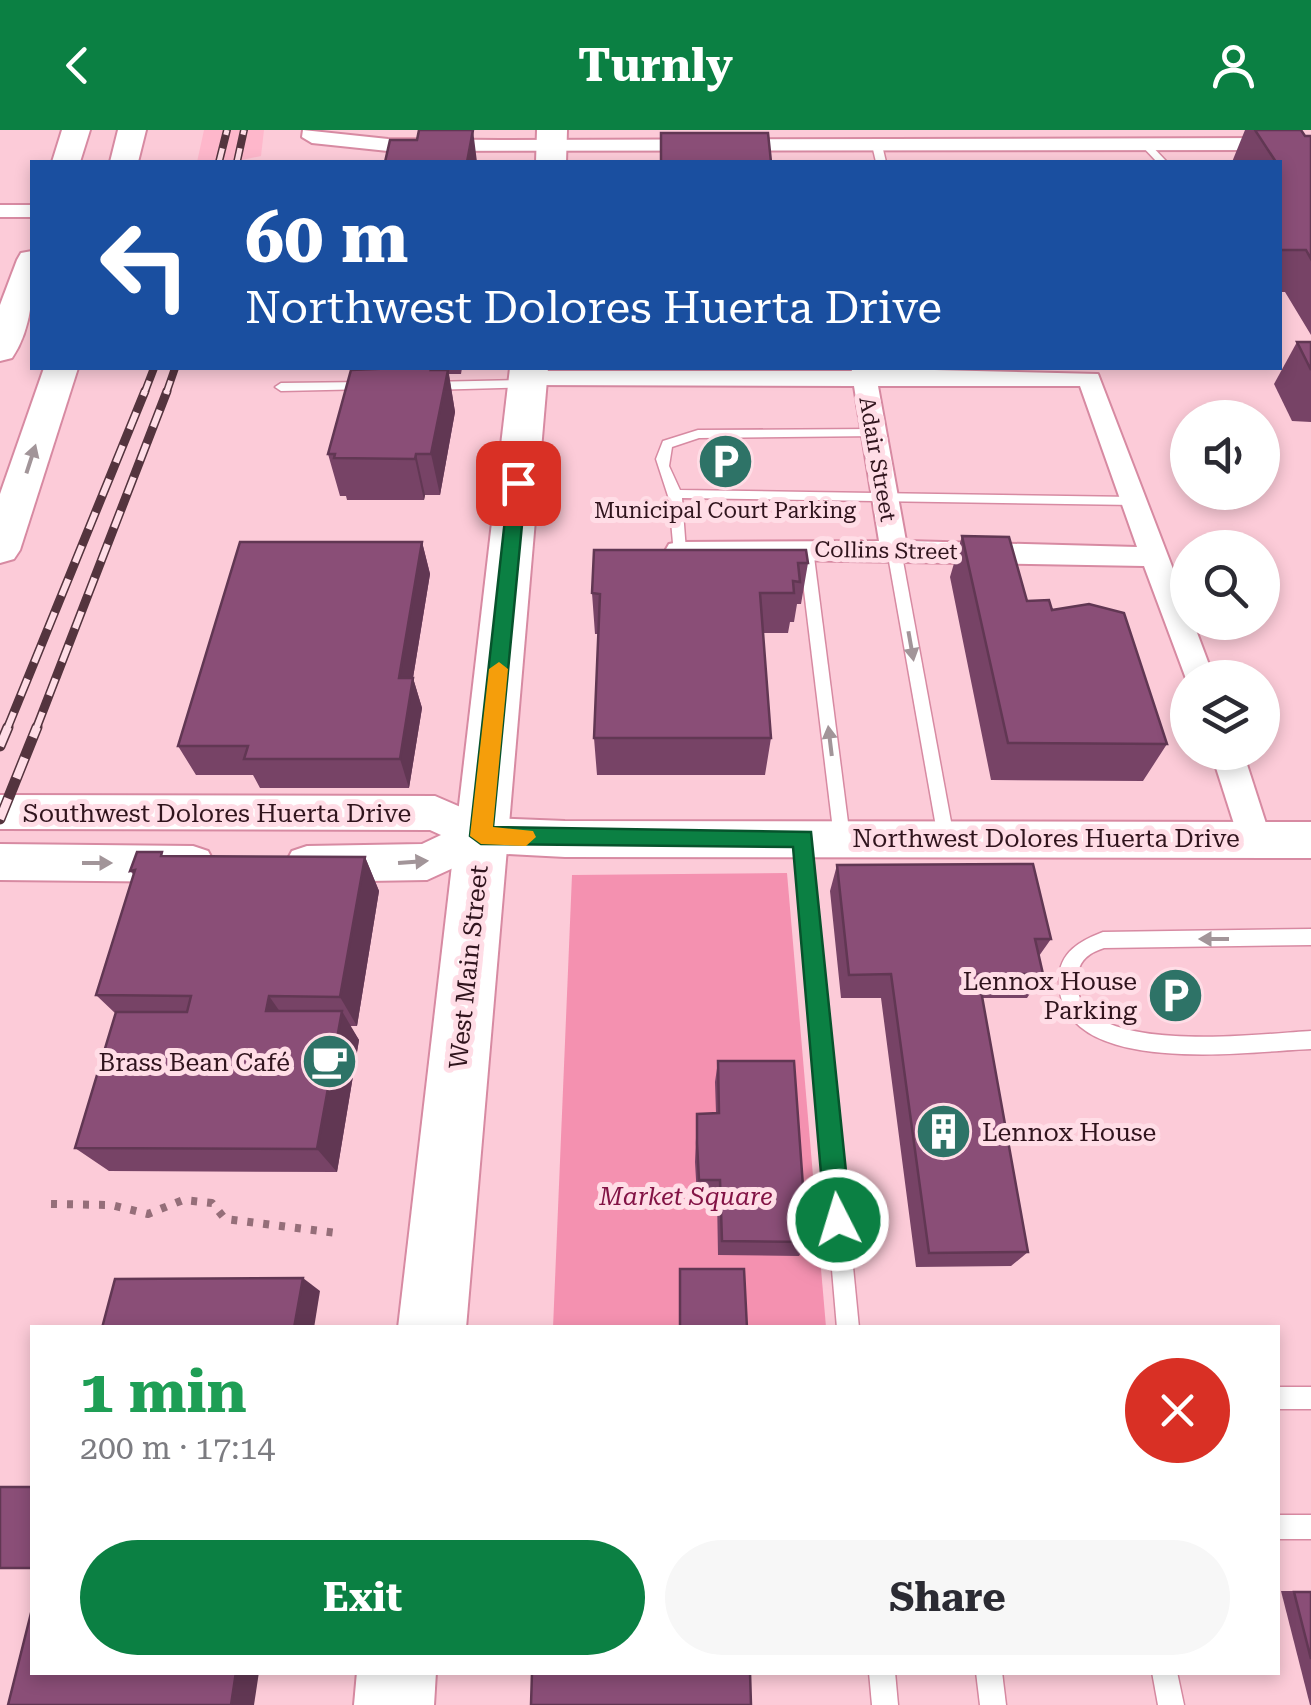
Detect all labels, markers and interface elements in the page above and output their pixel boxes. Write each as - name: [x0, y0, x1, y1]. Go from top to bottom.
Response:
- icon: back: [50, 38, 105, 93]
- icon: person: [1206, 38, 1261, 93]
- text: Turnly: [578, 39, 733, 92]
- text: 60 m: [245, 197, 409, 279]
- icon: left: [80, 200, 210, 330]
- text: Northwest Dolores Huerta Drive: [245, 281, 942, 334]
- street label: Adair Street: [854, 395, 901, 523]
- map controls: [1170, 400, 1280, 770]
- button: sound: [1170, 400, 1280, 510]
- parking icon: Municipal Court Parking: [695, 432, 755, 492]
- pin: [476, 441, 561, 526]
- one-way arrow: [24, 443, 39, 474]
- icon: arrive: [491, 456, 546, 511]
- place label: Municipal Court Parking: [594, 498, 857, 523]
- button: search: [1170, 530, 1280, 640]
- street label: Collins Street: [814, 537, 958, 564]
- one-way arrow: [904, 630, 919, 662]
- button: layers: [1170, 660, 1280, 770]
- one-way arrow: [822, 725, 838, 756]
- street label: Southwest Dolores Huerta Drive: [23, 799, 411, 828]
- street label: Northwest Dolores Huerta Drive: [852, 824, 1240, 853]
- one-way arrow: [398, 853, 430, 869]
- one-way arrow: [82, 855, 114, 871]
- street label: West Main Street: [443, 864, 494, 1070]
- one-way arrow: [1197, 932, 1229, 948]
- parking icon: Lennox House Parking: [1146, 965, 1206, 1025]
- place label: Lennox House Parking: [963, 967, 1138, 1025]
- cafe icon: Brass Bean Café: [299, 1032, 359, 1092]
- place label: Brass Bean Café: [98, 1048, 290, 1077]
- building icon: Lennox House: [913, 1102, 973, 1162]
- place label: Lennox House: [982, 1118, 1156, 1147]
- position arrow: [786, 1168, 890, 1272]
- park label: Market Square: [598, 1182, 773, 1211]
- text: 1 min: [80, 1356, 247, 1427]
- button: close: [1125, 1358, 1230, 1463]
- text: 200 m · 17:14: [80, 1429, 275, 1467]
- button: Exit: [80, 1540, 645, 1655]
- button: Share: [665, 1540, 1230, 1655]

